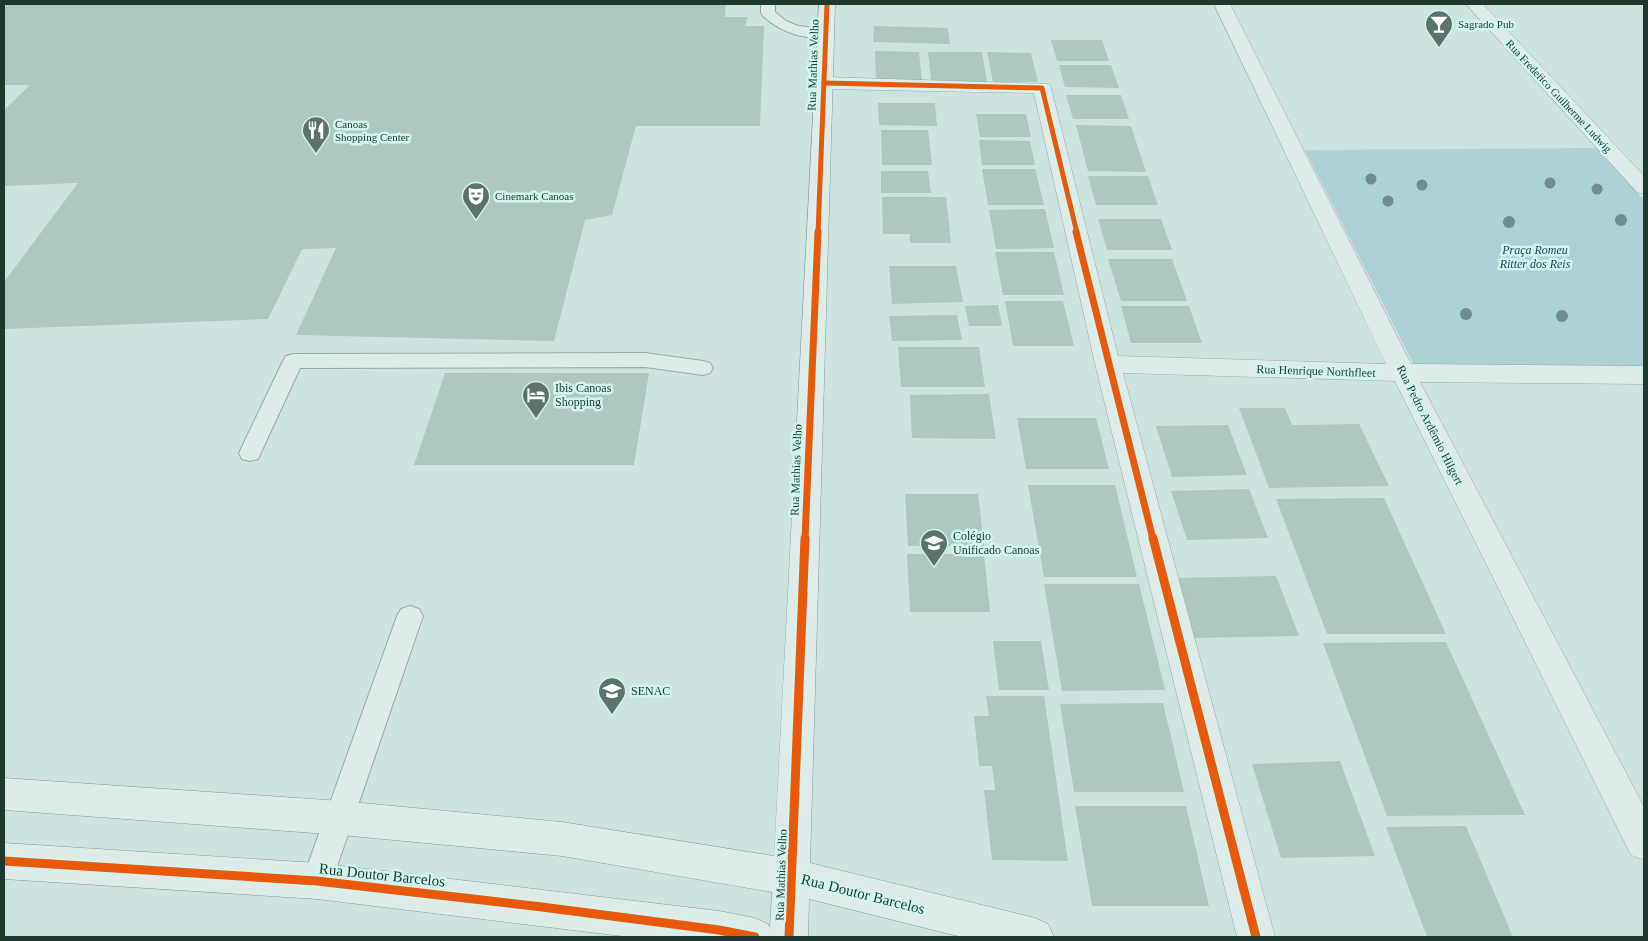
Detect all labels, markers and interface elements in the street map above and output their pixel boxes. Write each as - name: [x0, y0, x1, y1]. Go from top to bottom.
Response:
- bar icon: Sagrado Pub: [1424, 9, 1454, 48]
- place label: Sagrado Pub: [1458, 18, 1514, 30]
- street label: Rua Mathias Velho: [804, 19, 822, 111]
- street label: Rua Frederico Guilherme Ludwig: [1504, 37, 1615, 155]
- restaurant icon: Canoas Shopping Center: [301, 115, 331, 154]
- place label: Canoas Shopping Center: [335, 118, 410, 143]
- theatre icon: Cinemark Canoas: [461, 181, 491, 220]
- place label: Cinemark Canoas: [495, 190, 574, 202]
- park label: Praça Romeu Ritter dos Reis: [1499, 243, 1571, 271]
- street label: Rua Henrique Northfleet: [1256, 362, 1377, 380]
- street label: Rua Pedro Ardêmio Hilgert: [1394, 363, 1467, 488]
- hotel icon: Ibis Canoas Shopping: [521, 380, 551, 419]
- place label: Ibis Canoas Shopping: [555, 381, 612, 409]
- street label: Rua Mathias Velho: [787, 424, 805, 516]
- school or university icon: Colégio Unificado Canoas: [919, 528, 949, 567]
- place label: Colégio Unificado Canoas: [953, 529, 1040, 557]
- school or university icon: SENAC: [597, 676, 627, 715]
- place label: SENAC: [631, 684, 670, 698]
- street label: Rua Mathias Velho: [772, 829, 790, 921]
- street label: Rua Doutor Barcelos: [318, 860, 446, 890]
- street label: Rua Doutor Barcelos: [800, 871, 927, 917]

